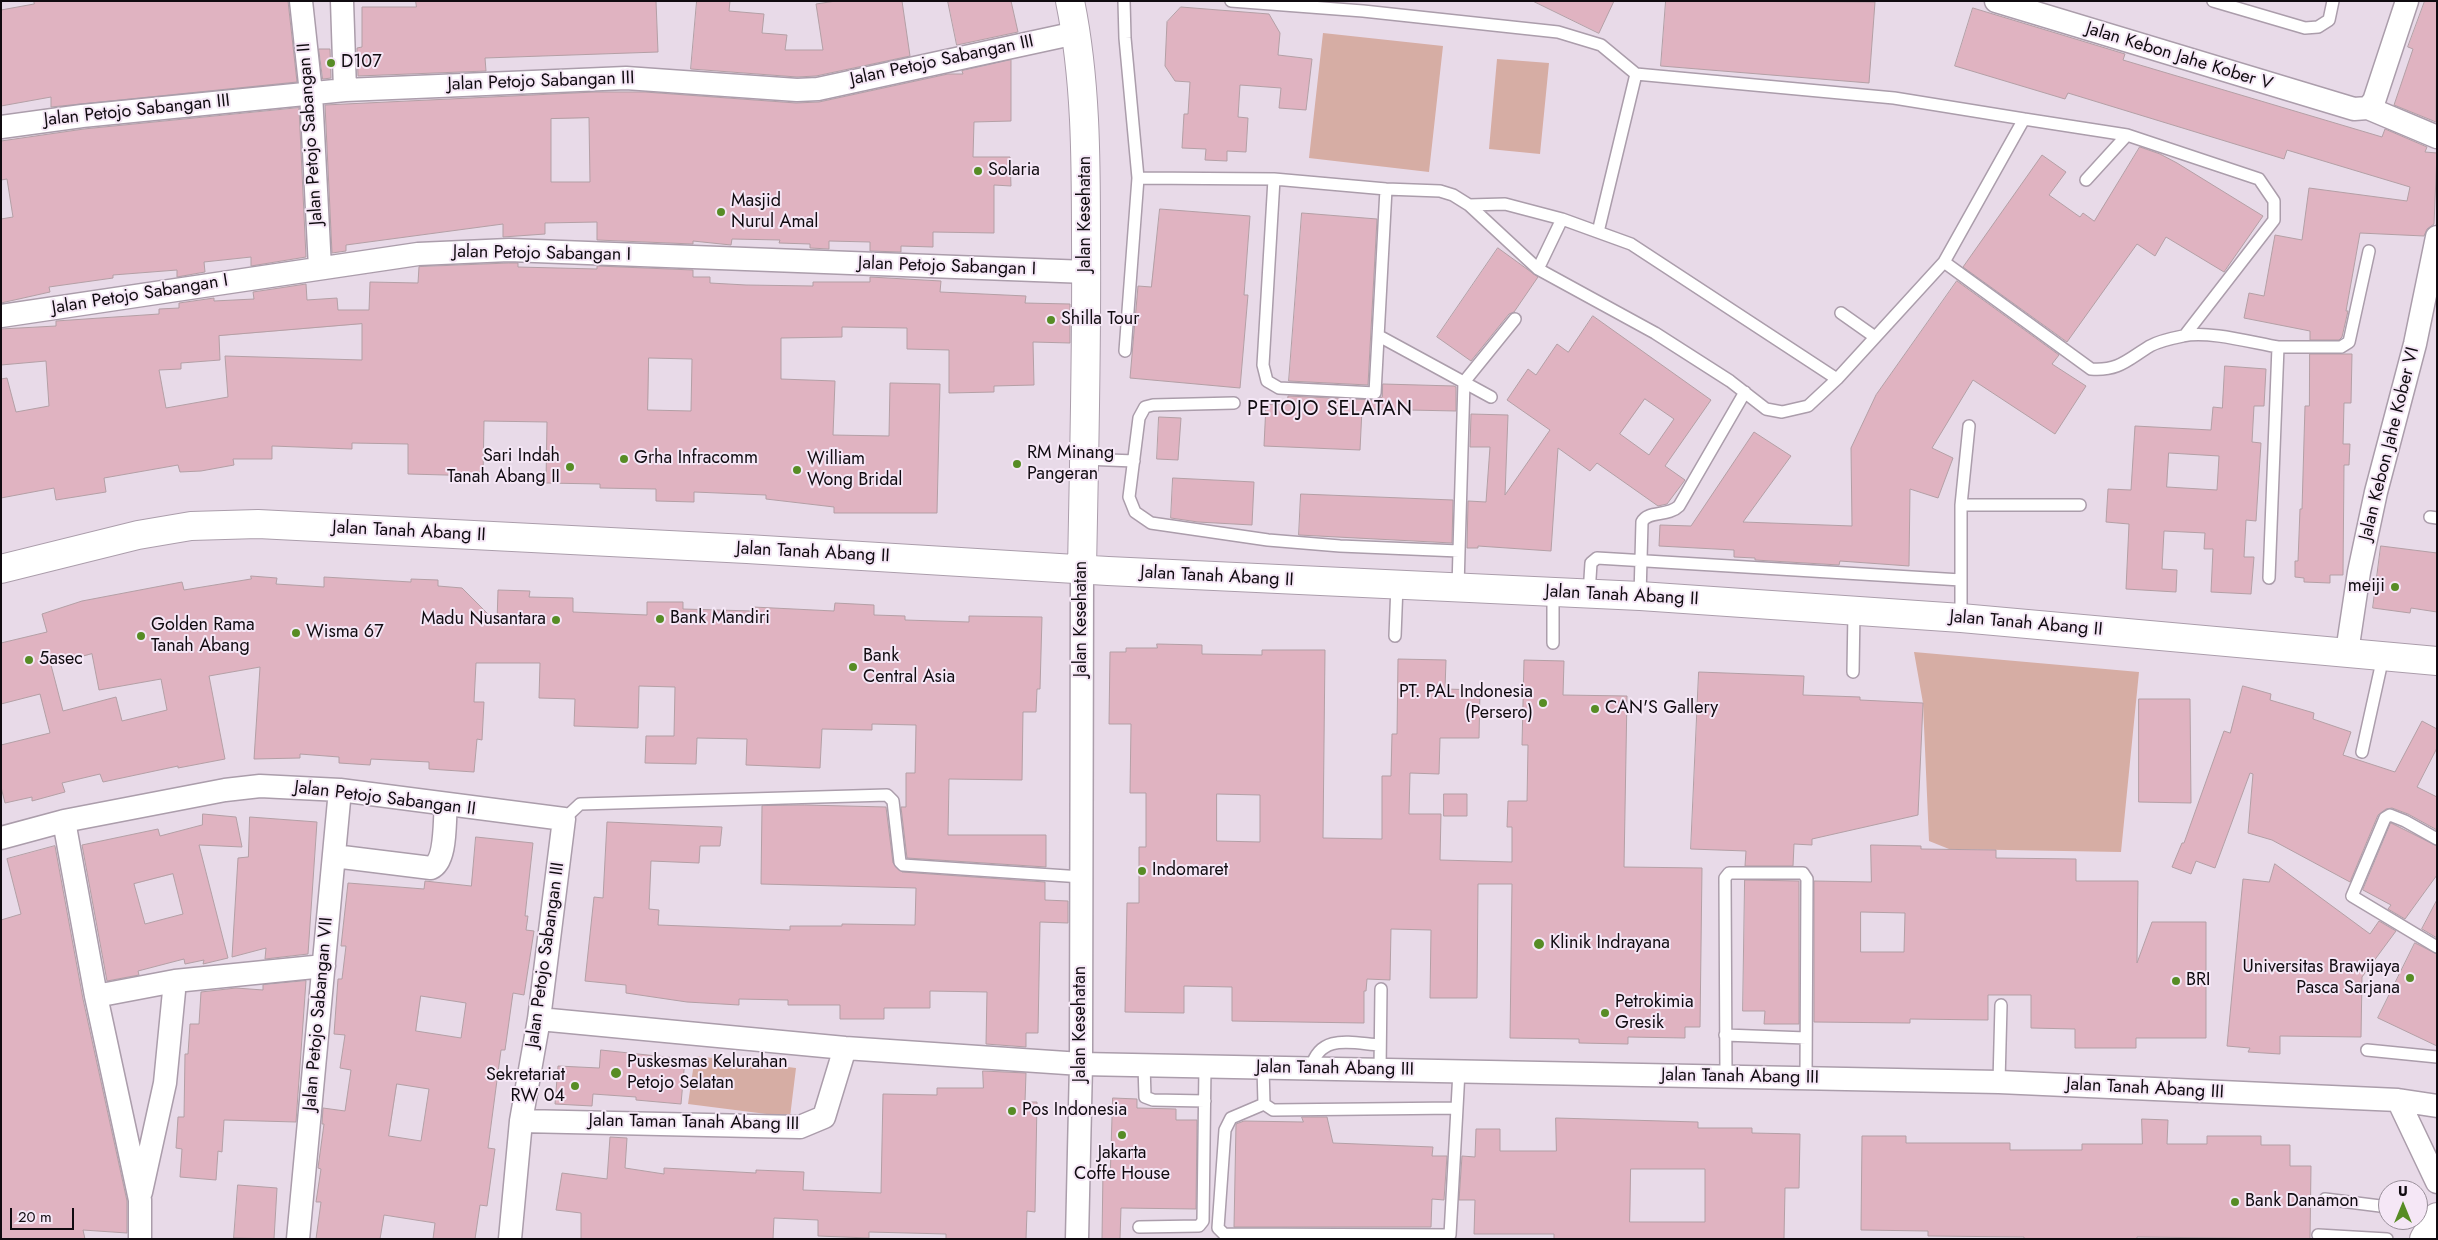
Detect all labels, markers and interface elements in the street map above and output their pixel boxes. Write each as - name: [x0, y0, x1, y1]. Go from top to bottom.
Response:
- street label: Jalan Kebon Jahe Kober V: [2083, 18, 2275, 96]
- street label: Jalan Petojo Sabangan III: [848, 31, 1036, 91]
- street label: Jalan Petojo Sabangan II: [294, 42, 328, 226]
- place label: D107: [341, 52, 382, 74]
- marker: D107: [325, 57, 337, 69]
- street label: Jalan Petojo Sabangan III: [447, 68, 635, 96]
- street label: Jalan Petojo Sabangan III: [43, 90, 231, 132]
- street label: Jalan Kesehatan: [1075, 156, 1097, 272]
- place label: Solaria: [988, 160, 1040, 182]
- marker: Solaria: [972, 165, 984, 177]
- place label: Masjid Nurul Amal: [731, 191, 818, 233]
- marker: Masjid Nurul Amal: [715, 206, 727, 218]
- street label: Jalan Petojo Sabangan I: [453, 242, 631, 266]
- street label: Jalan Petojo Sabangan I: [858, 253, 1036, 281]
- street label: Jalan Petojo Sabangan I: [50, 270, 230, 320]
- place label: Shilla Tour: [1061, 309, 1139, 331]
- marker: Shilla Tour: [1045, 314, 1057, 326]
- street label: Jalan Kebon Jahe Kober VI: [2356, 345, 2424, 543]
- district label: PETOJO SELATAN: [1245, 398, 1415, 422]
- place label: RM Minang Pangeran: [1027, 443, 1114, 486]
- place label: Sari Indah Tanah Abang II: [447, 446, 560, 488]
- place label: Grha Infracomm: [634, 448, 758, 470]
- place label: William Wong Bridal: [807, 449, 902, 492]
- marker: Grha Infracomm: [618, 453, 630, 465]
- marker: RM Minang Pangeran: [1011, 458, 1023, 470]
- marker: Sari Indah Tanah Abang II: [564, 461, 576, 473]
- marker: William Wong Bridal: [791, 464, 803, 476]
- street label: Jalan Tanah Abang II: [332, 517, 486, 547]
- street label: Jalan Tanah Abang II: [736, 538, 890, 568]
- street label: Jalan Kesehatan: [1071, 561, 1093, 677]
- street label: Jalan Tanah Abang II: [1140, 562, 1294, 592]
- place label: meiji: [2348, 576, 2385, 598]
- street label: Jalan Tanah Abang II: [1545, 581, 1699, 611]
- marker: meiji: [2389, 581, 2401, 593]
- street label: Jalan Tanah Abang II: [1949, 607, 2103, 641]
- place label: Bank Mandiri: [670, 608, 770, 630]
- place label: Madu Nusantara: [421, 609, 546, 631]
- marker: Bank Mandiri: [654, 613, 666, 625]
- marker: Madu Nusantara: [550, 614, 562, 626]
- place label: Golden Rama Tanah Abang: [151, 615, 255, 658]
- place label: Wisma 67: [306, 622, 384, 644]
- marker: Wisma 67: [290, 627, 302, 639]
- marker: Golden Rama Tanah Abang: [135, 630, 147, 642]
- place label: Bank Central Asia: [863, 646, 955, 689]
- place label: 5asec: [39, 649, 83, 671]
- marker: 5asec: [23, 654, 35, 666]
- marker: Bank Central Asia: [847, 661, 859, 673]
- place label: PT. PAL Indonesia (Persero): [1399, 682, 1533, 724]
- marker: PT. PAL Indonesia (Persero): [1537, 697, 1549, 709]
- place label: CAN'S Gallery: [1605, 698, 1718, 720]
- marker: CAN'S Gallery: [1589, 703, 1601, 715]
- street label: Jalan Petojo Sabangan II: [293, 777, 477, 821]
- place label: Indomaret: [1152, 860, 1228, 882]
- street label: Jalan Petojo Sabangan III: [522, 861, 570, 1049]
- marker: Indomaret: [1136, 865, 1148, 877]
- street label: Jalan Petojo Sabangan VII: [300, 916, 338, 1112]
- place label: Klinik Indrayana: [1550, 933, 1670, 955]
- marker: Klinik Indrayana: [1532, 937, 1546, 951]
- place label: Universitas Brawijaya Pasca Sarjana: [2243, 957, 2400, 1000]
- street label: Jalan Kesehatan: [1070, 966, 1092, 1082]
- place label: BRI: [2186, 970, 2211, 992]
- marker: Universitas Brawijaya Pasca Sarjana: [2404, 972, 2416, 984]
- marker: BRI: [2170, 975, 2182, 987]
- place label: Petrokimia Gresik: [1615, 992, 1694, 1034]
- marker: Petrokimia Gresik: [1599, 1007, 1611, 1019]
- place label: Puskesmas Kelurahan Petojo Selatan: [627, 1052, 788, 1094]
- street label: Jalan Tanah Abang III: [1256, 1057, 1414, 1081]
- place label: Sekretariat RW 04: [486, 1065, 565, 1108]
- street label: Jalan Tanah Abang III: [1661, 1065, 1819, 1089]
- marker: Puskesmas Kelurahan Petojo Selatan: [609, 1066, 623, 1080]
- street label: Jalan Tanah Abang III: [2066, 1074, 2224, 1104]
- marker: Sekretariat RW 04: [569, 1080, 581, 1092]
- place label: Pos Indonesia: [1022, 1100, 1127, 1122]
- marker: Pos Indonesia: [1006, 1105, 1018, 1117]
- street label: Jalan Taman Tanah Abang III: [588, 1110, 800, 1136]
- marker: Jakarta Coffe House: [1116, 1129, 1128, 1141]
- place label: Jakarta Coffe House: [1074, 1143, 1170, 1186]
- north arrow: [2378, 1180, 2428, 1230]
- text: U: [2398, 1181, 2408, 1201]
- place label: Bank Danamon: [2245, 1191, 2359, 1213]
- marker: Bank Danamon: [2229, 1196, 2241, 1208]
- scale bar: [12, 1198, 76, 1230]
- text: 20 m: [18, 1206, 52, 1228]

